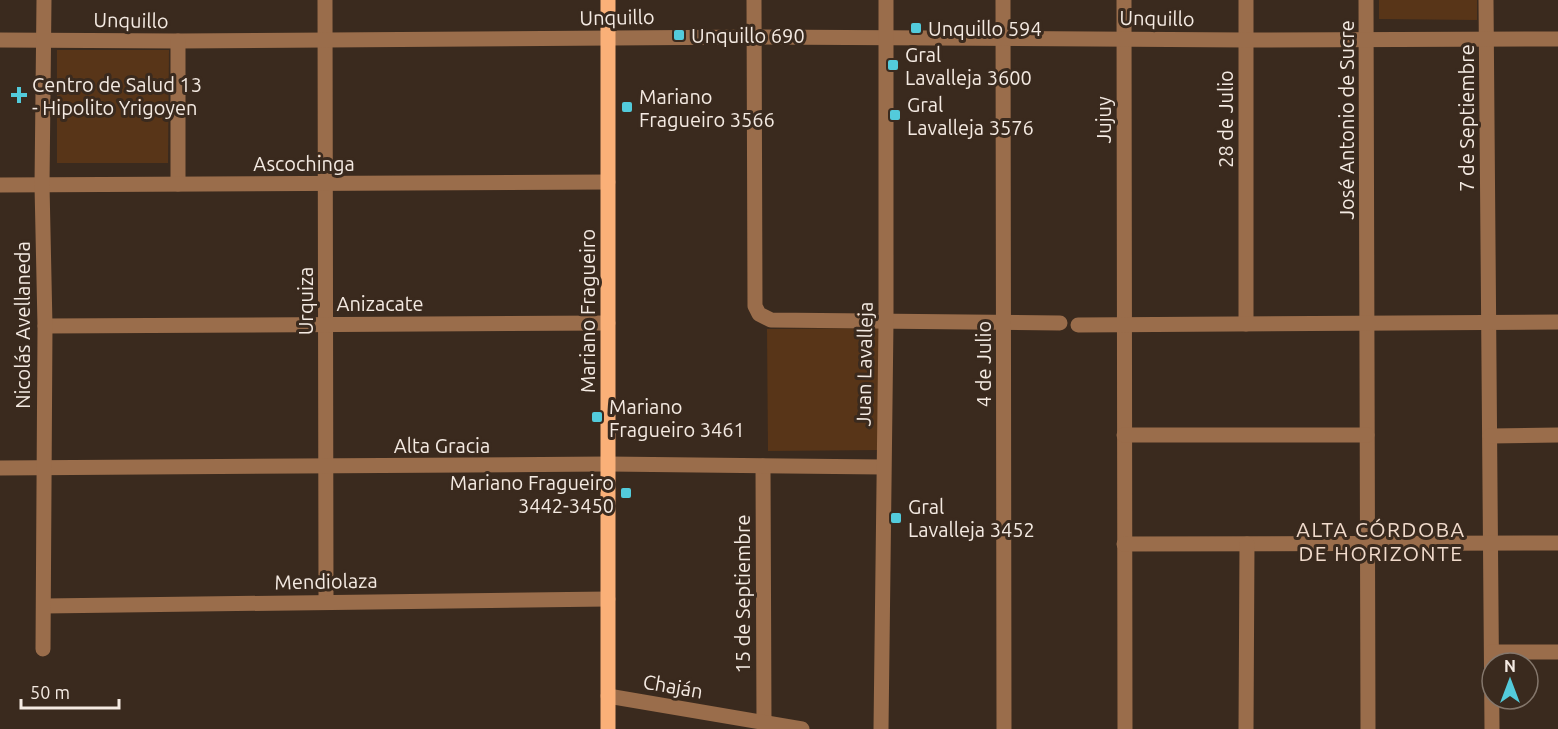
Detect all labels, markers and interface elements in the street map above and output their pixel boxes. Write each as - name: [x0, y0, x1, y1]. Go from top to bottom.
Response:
- street label: Unquillo: [579, 5, 655, 29]
- street label: Unquillo: [1119, 6, 1195, 30]
- street label: Unquillo: [93, 8, 169, 32]
- place label: Unquillo 594: [928, 17, 1042, 40]
- street label: José Antonio de Sucre: [1335, 20, 1358, 220]
- marker: Unquillo 594: [909, 21, 923, 35]
- place label: Unquillo 690: [691, 24, 805, 47]
- marker: Unquillo 690: [672, 28, 686, 42]
- place label: Gral Lavalleja 3600: [905, 43, 1032, 89]
- street label: 7 de Septiembre: [1455, 44, 1478, 192]
- marker: Gral Lavalleja 3600: [886, 58, 900, 72]
- street label: 28 de Julio: [1214, 70, 1237, 168]
- place label: Centro de Salud 13 - Hipolito Yrigoyen: [32, 73, 202, 119]
- place label: Mariano Fragueiro 3566: [639, 85, 775, 131]
- marker: Centro de Salud 13 - Hipolito Yrigoyen: [10, 86, 28, 104]
- place label: Gral Lavalleja 3576: [907, 93, 1034, 139]
- street label: Jujuy: [1092, 96, 1115, 144]
- marker: Mariano Fragueiro 3566: [620, 100, 634, 114]
- marker: Gral Lavalleja 3576: [888, 108, 902, 122]
- street label: Ascochinga: [253, 152, 355, 175]
- street label: Mariano Fragueiro: [576, 229, 599, 393]
- street label: Nicolás Avellaneda: [11, 241, 34, 409]
- street label: Urquiza: [294, 267, 317, 335]
- street label: Anizacate: [336, 292, 424, 315]
- street label: Juan Lavalleja: [851, 301, 877, 427]
- street label: 4 de Julio: [972, 321, 995, 407]
- place label: Mariano Fragueiro 3461: [609, 395, 745, 441]
- marker: Mariano Fragueiro 3461: [590, 410, 604, 424]
- street label: Alta Gracia: [394, 434, 490, 457]
- place label: Mariano Fragueiro 3442-3450: [450, 471, 614, 517]
- marker: Mariano Fragueiro 3442-3450: [619, 486, 633, 500]
- place label: Gral Lavalleja 3452: [908, 495, 1035, 541]
- marker: Gral Lavalleja 3452: [889, 511, 903, 525]
- street label: 15 de Septiembre: [731, 515, 754, 674]
- district label: ALTA CÓRDOBA DE HORIZONTE: [1296, 517, 1466, 565]
- street label: Mendiolaza: [274, 569, 378, 593]
- north arrow: [1480, 651, 1540, 711]
- text: N: [1504, 657, 1516, 675]
- street label: Chaján: [641, 669, 705, 703]
- scale bar: [21, 672, 118, 710]
- text: 50 m: [30, 682, 70, 702]

